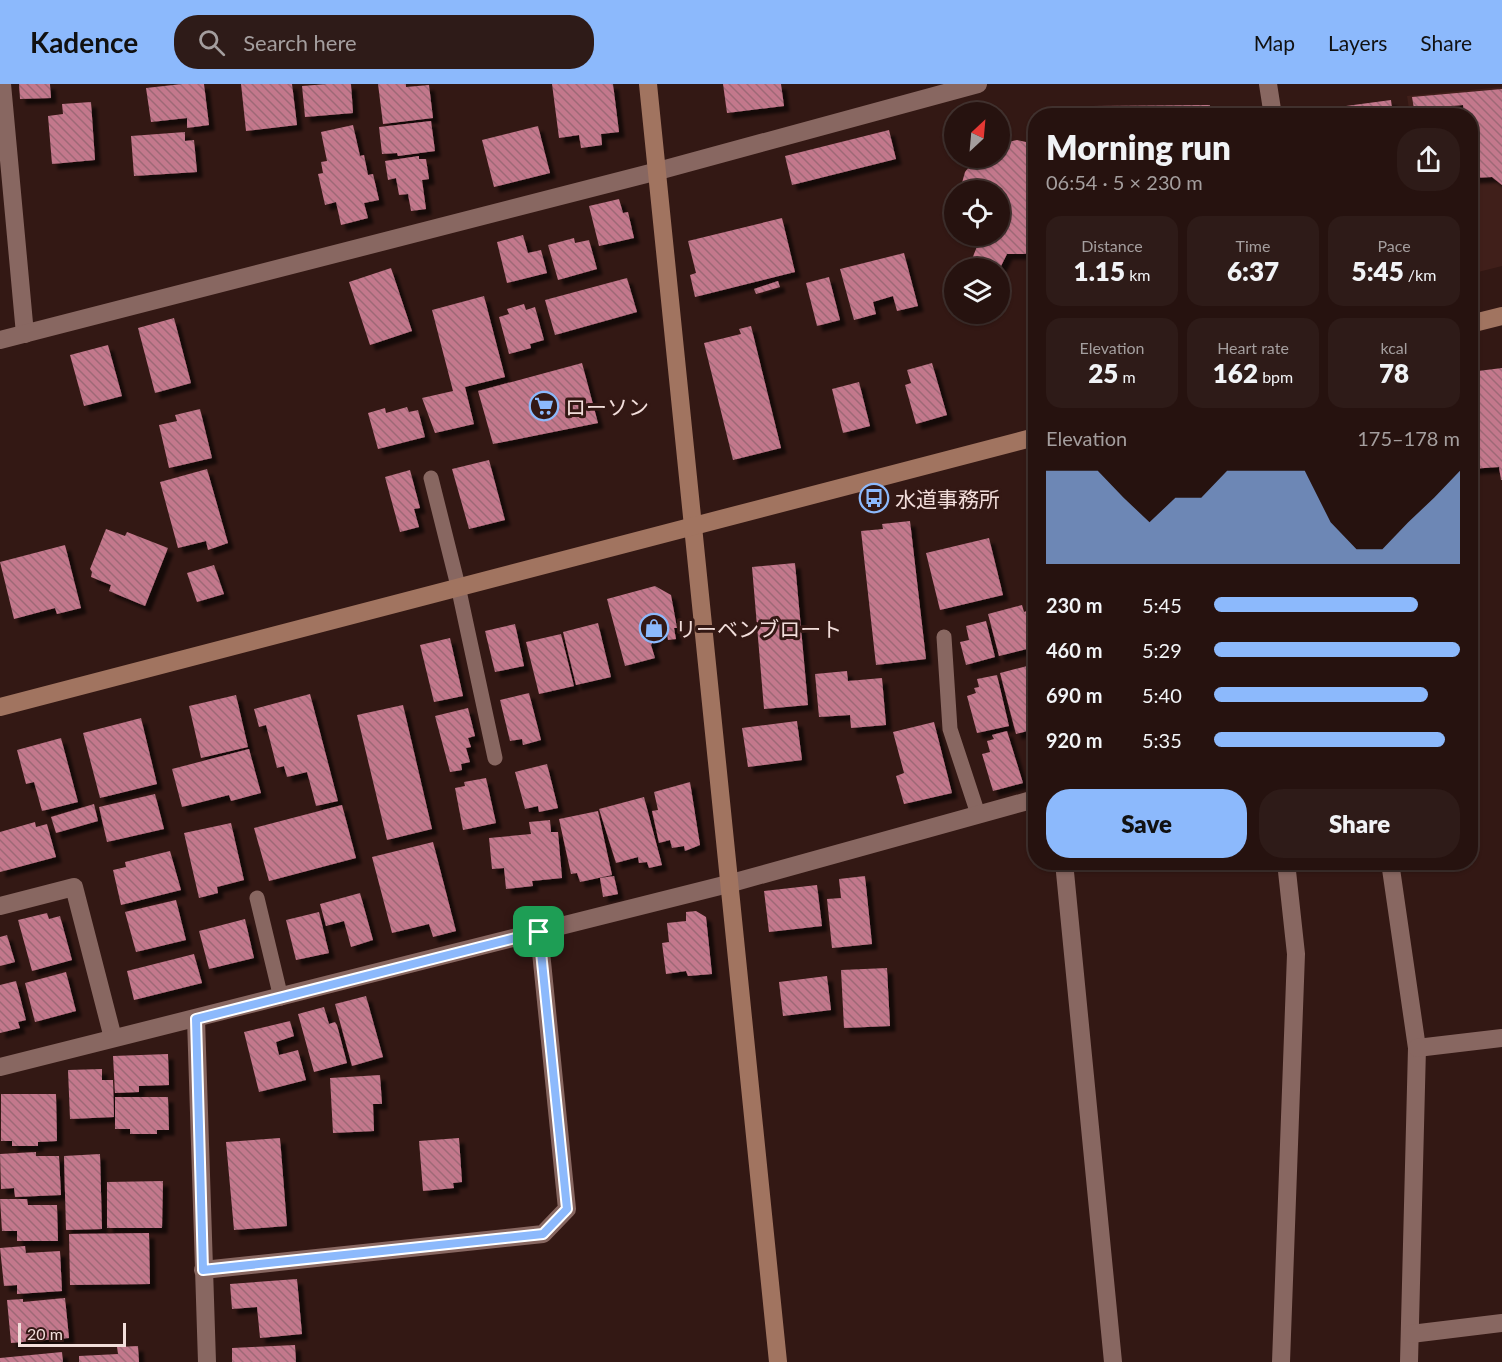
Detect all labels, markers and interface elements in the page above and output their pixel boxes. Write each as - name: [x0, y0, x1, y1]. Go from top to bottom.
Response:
- search box: [174, 15, 594, 69]
- text: Kadence: [30, 25, 138, 59]
- icon: search: [195, 26, 228, 59]
- text: Search here: [243, 29, 357, 56]
- text: Map: [1254, 30, 1295, 55]
- text: Layers: [1328, 30, 1387, 55]
- text: Share: [1420, 30, 1472, 55]
- north arrow: [944, 102, 1010, 168]
- map controls: [944, 102, 1010, 324]
- text: Morning run: [1046, 127, 1231, 167]
- button: share: [1397, 128, 1460, 191]
- text: 06:54 · 5 × 230 m: [1046, 170, 1203, 194]
- button: locate: [944, 180, 1010, 246]
- text: Distance: [1081, 236, 1143, 255]
- text: Time: [1236, 236, 1270, 255]
- text: Pace: [1377, 236, 1411, 255]
- text: 1.15: [1074, 255, 1125, 287]
- text: 6:37: [1227, 255, 1279, 287]
- text: 5:45: [1352, 255, 1404, 287]
- button: layers: [944, 258, 1010, 324]
- text: km: [1125, 265, 1150, 284]
- text: /km: [1404, 265, 1436, 284]
- text: Elevation: [1080, 338, 1145, 357]
- text: Heart rate: [1217, 338, 1289, 357]
- text: kcal: [1380, 338, 1408, 357]
- text: 25: [1088, 357, 1118, 389]
- text: 162: [1213, 357, 1258, 389]
- text: 78: [1379, 357, 1409, 389]
- text: m: [1118, 367, 1136, 386]
- text: bpm: [1258, 367, 1293, 386]
- supermarket icon: ローソン: [528, 390, 560, 422]
- place label: ローソン: [565, 394, 649, 419]
- text: Elevation: [1046, 426, 1127, 450]
- text: 175–178 m: [1357, 426, 1460, 450]
- bus stop icon: 水道事務所: [858, 482, 890, 514]
- place label: 水道事務所: [895, 486, 1000, 511]
- text: 230 m: [1046, 593, 1102, 617]
- text: 5:45: [1142, 593, 1182, 617]
- shop icon: リーベンブロート: [638, 612, 670, 644]
- place label: リーベンブロート: [675, 616, 842, 641]
- text: 460 m: [1046, 638, 1102, 662]
- text: 5:29: [1142, 638, 1182, 662]
- text: 690 m: [1046, 683, 1102, 707]
- text: 5:40: [1142, 683, 1182, 707]
- text: 920 m: [1046, 728, 1102, 752]
- text: 5:35: [1142, 728, 1182, 752]
- button: Save: [1046, 789, 1247, 858]
- button: Share: [1259, 789, 1460, 858]
- pin: [513, 906, 564, 957]
- icon: arrive: [522, 915, 555, 948]
- scale bar: [18, 1320, 126, 1348]
- text: 20 m: [27, 1324, 63, 1343]

